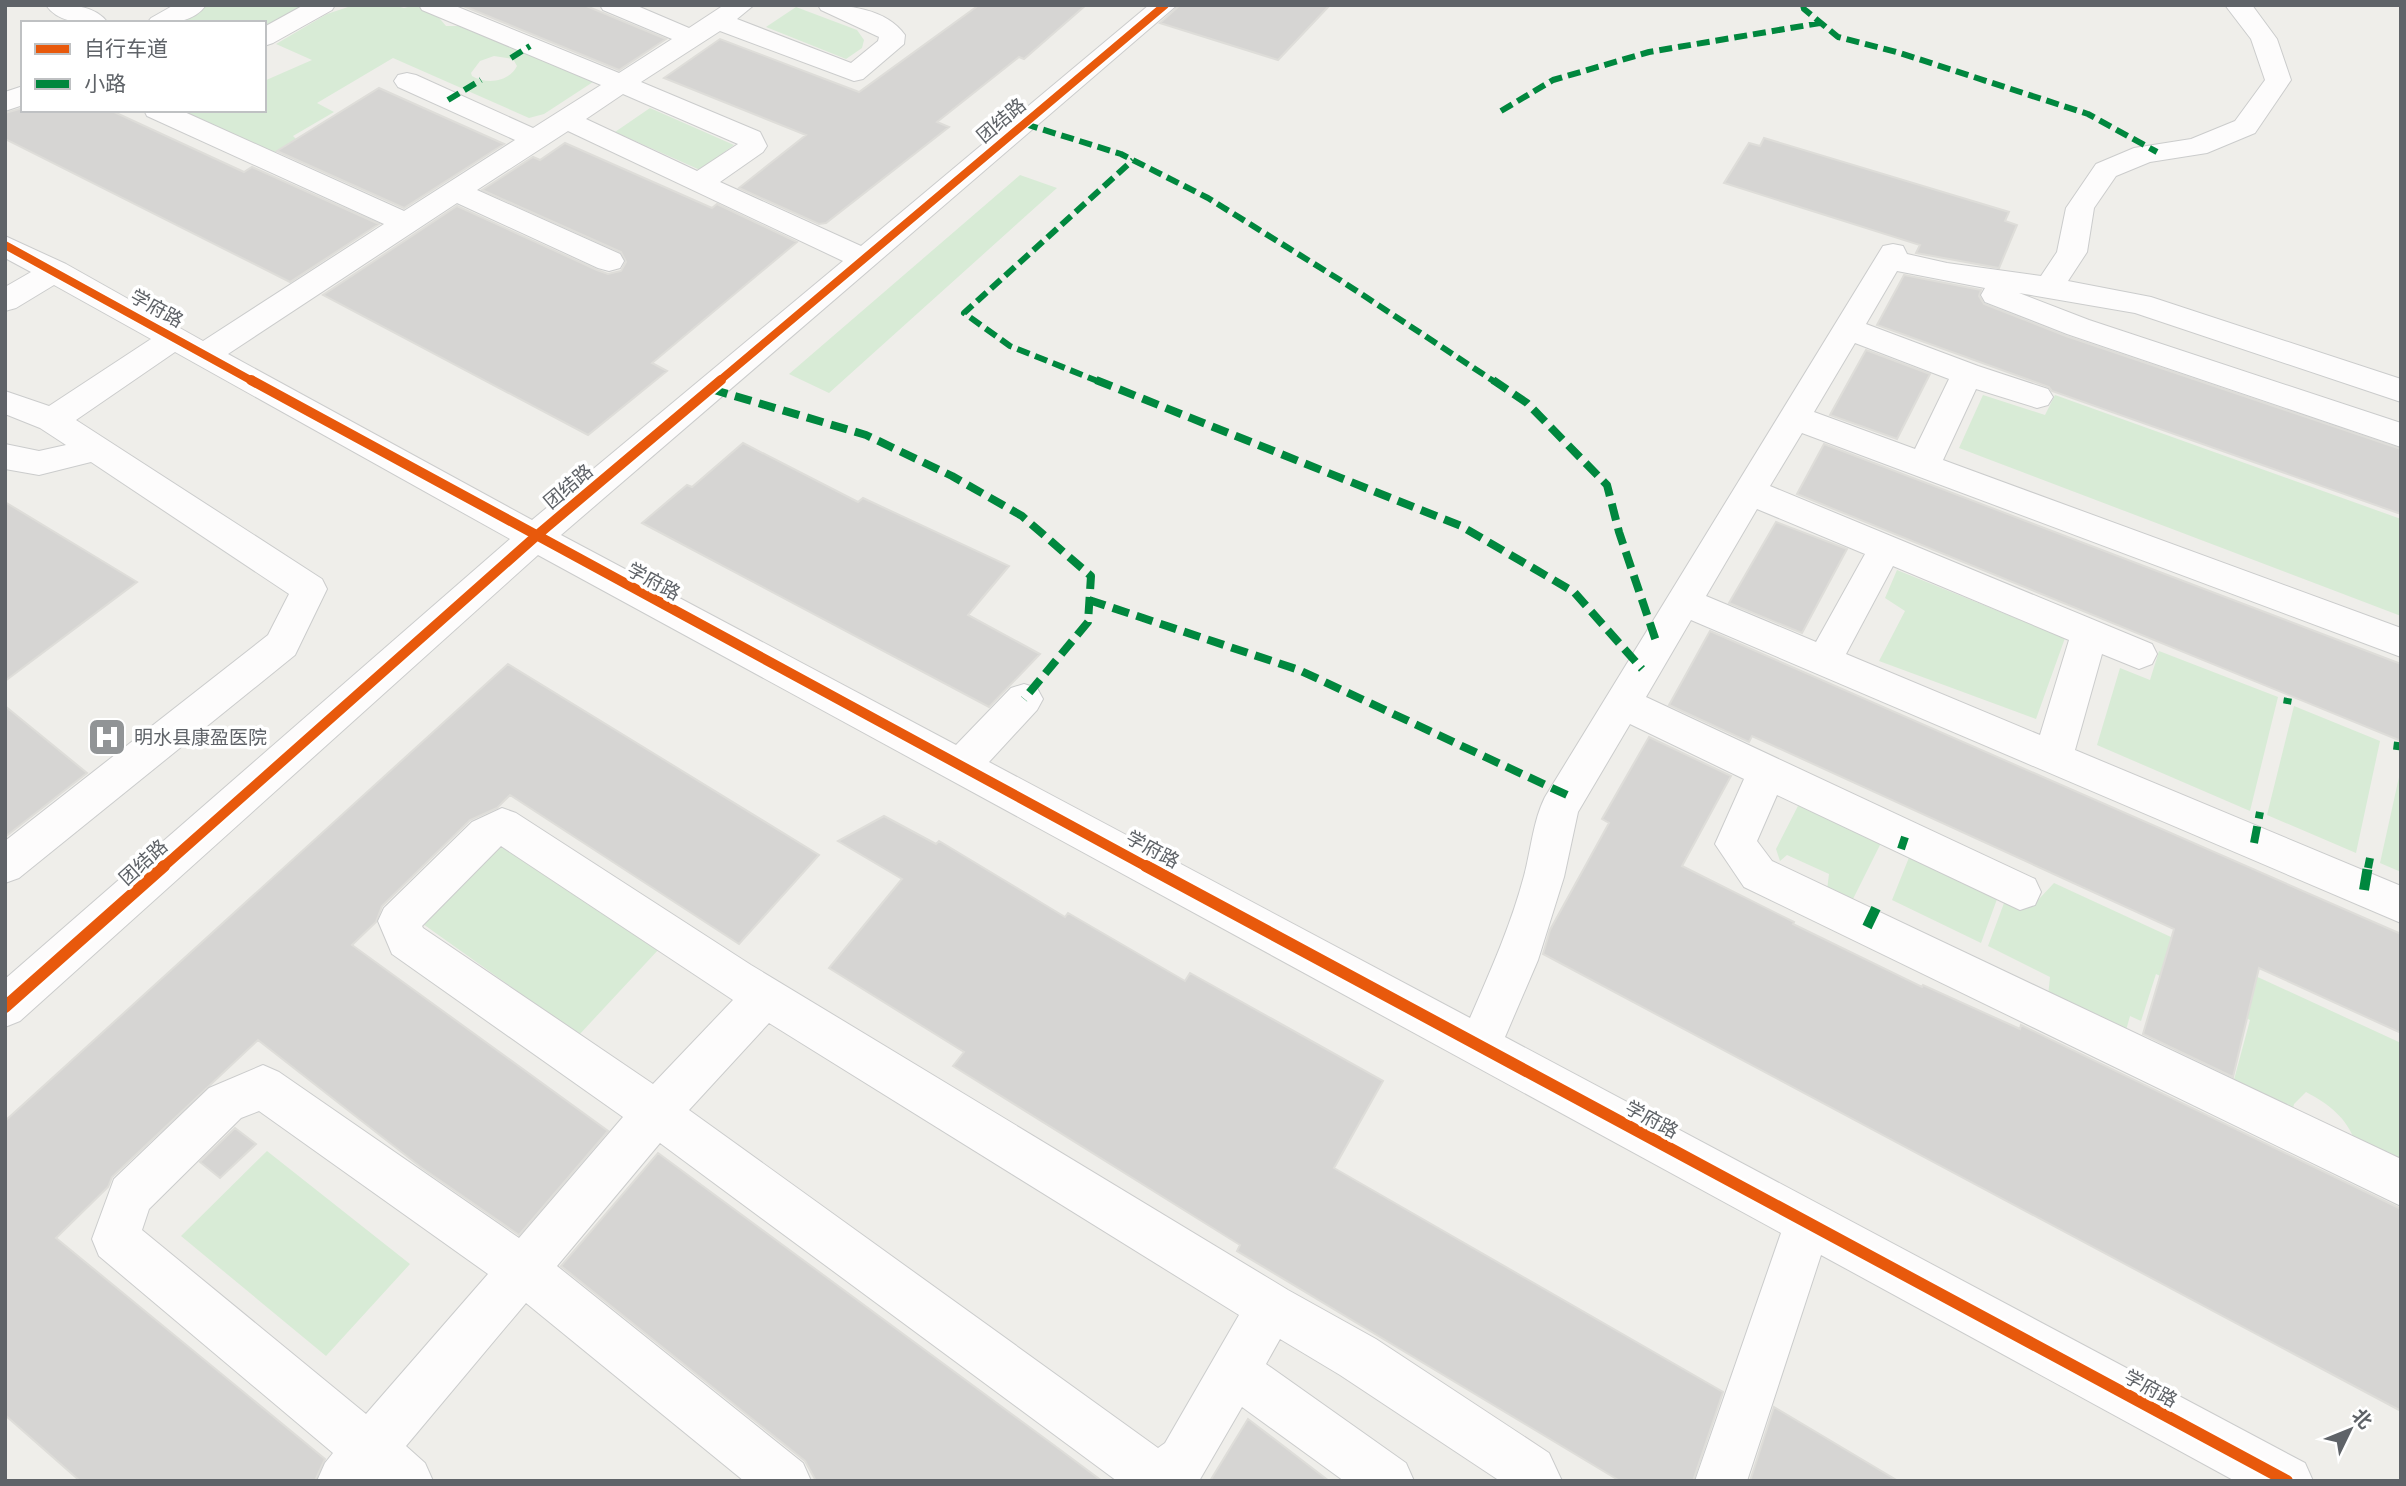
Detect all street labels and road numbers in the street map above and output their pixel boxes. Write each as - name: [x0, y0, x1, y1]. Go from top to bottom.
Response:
- street label: 团结路: [972, 93, 1030, 147]
- street label: 学府路: [127, 285, 187, 331]
- street label: 团结路: [539, 459, 597, 513]
- street label: 学府路: [624, 558, 684, 604]
- street label: 学府路: [1123, 826, 1183, 872]
- street label: 团结路: [114, 835, 172, 889]
- street label: 学府路: [1622, 1096, 1682, 1142]
- street label: 学府路: [2121, 1365, 2181, 1411]

